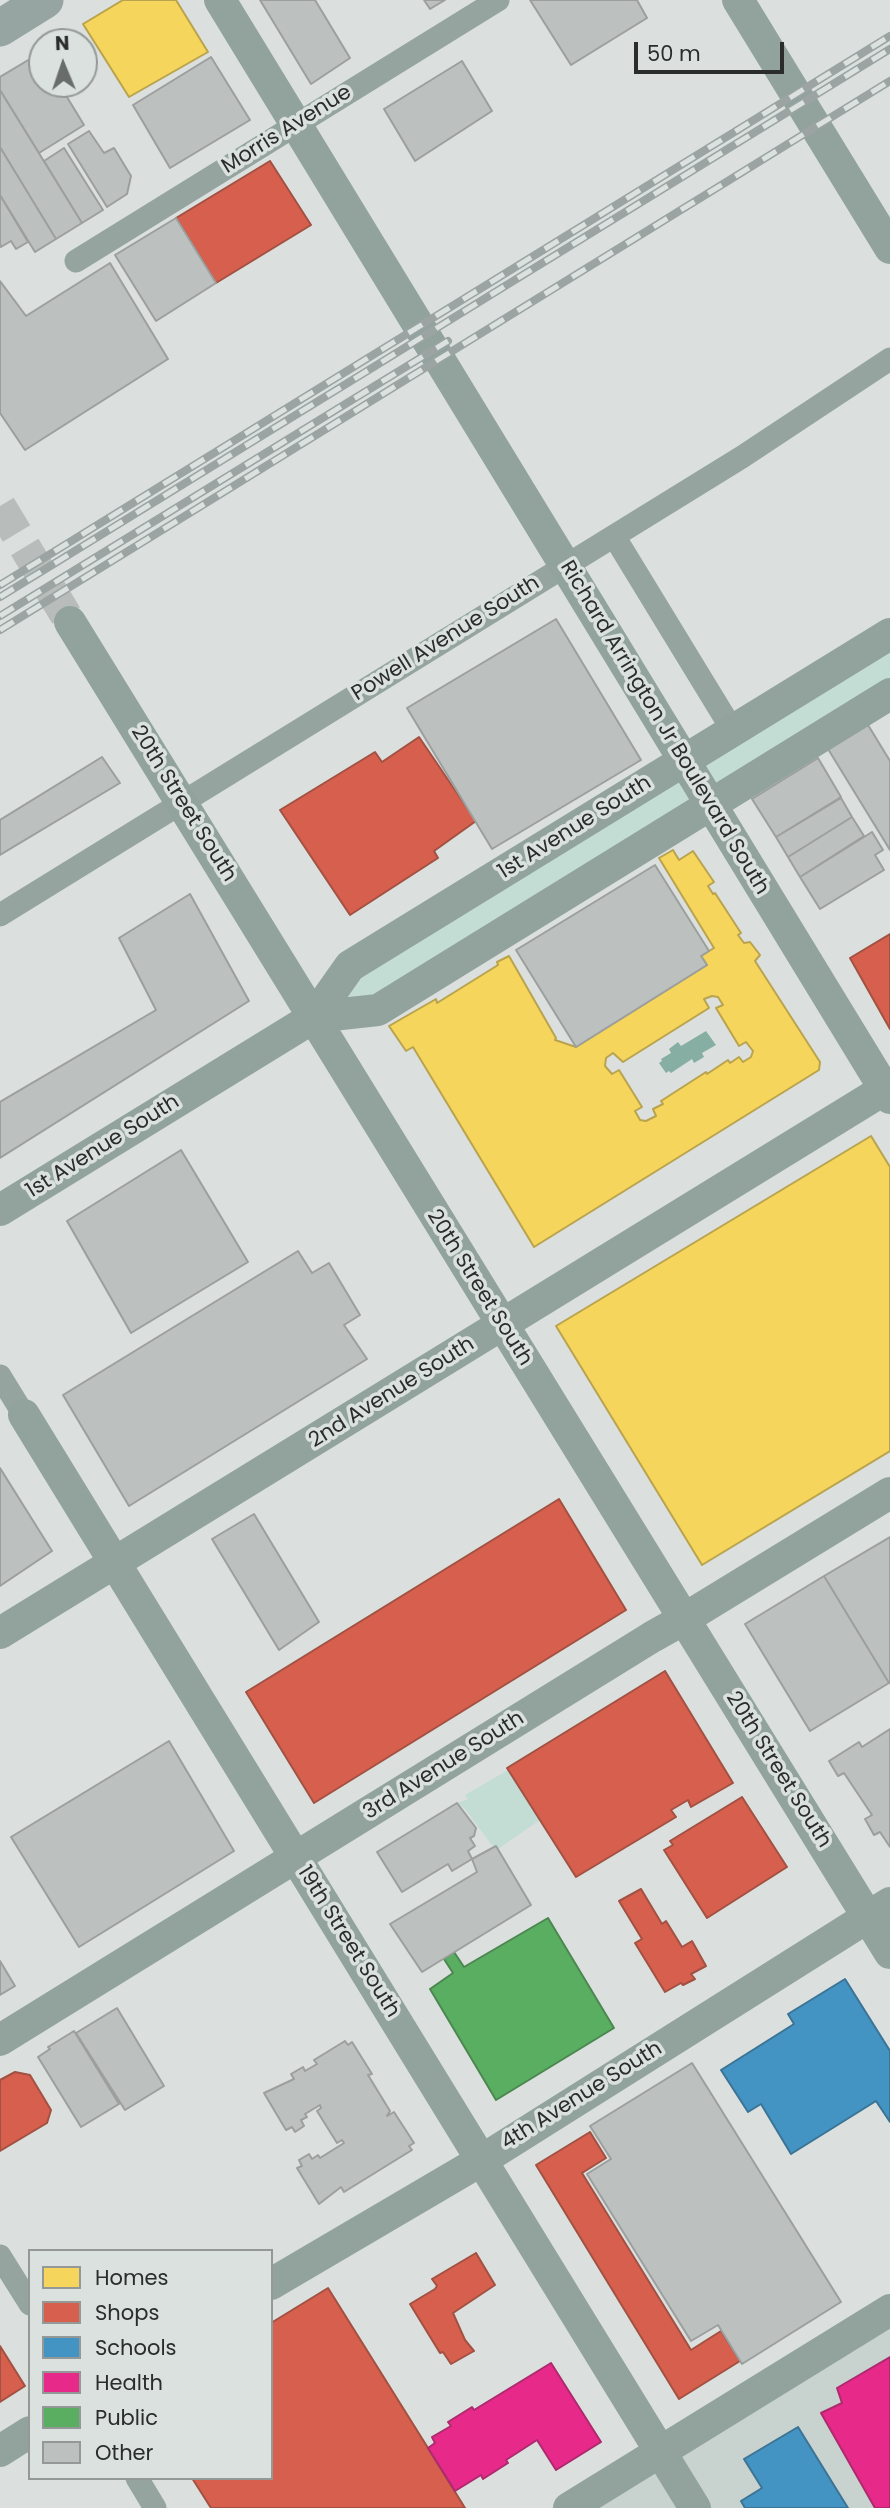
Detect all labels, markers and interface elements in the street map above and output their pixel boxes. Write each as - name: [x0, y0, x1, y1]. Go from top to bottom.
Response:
- north arrow: [28, 28, 98, 98]
- scale bar: [638, 28, 788, 72]
- text: N: [55, 30, 70, 57]
- text: 50 m: [647, 39, 701, 68]
- street label: Morris Avenue: [218, 80, 356, 180]
- street label: Richard Arrington Jr Boulevard South: [554, 556, 774, 900]
- street label: Powell Avenue South: [348, 571, 544, 707]
- street label: 20th Street South: [125, 721, 241, 887]
- street label: 1st Avenue South: [494, 771, 656, 885]
- street label: 1st Avenue South: [22, 1090, 184, 1204]
- street label: 20th Street South: [421, 1205, 537, 1371]
- street label: 2nd Avenue South: [305, 1332, 479, 1454]
- street label: 20th Street South: [720, 1687, 836, 1853]
- street label: 3rd Avenue South: [359, 1706, 529, 1826]
- street label: 19th Street South: [291, 1862, 405, 2022]
- street label: 4th Avenue South: [497, 2036, 667, 2156]
- legend: [28, 2249, 273, 2480]
- text: Homes: [95, 2263, 169, 2292]
- text: Shops: [95, 2298, 159, 2327]
- text: Schools: [95, 2333, 177, 2362]
- text: Health: [95, 2368, 163, 2397]
- text: Public: [95, 2403, 158, 2432]
- text: Other: [95, 2438, 153, 2467]

